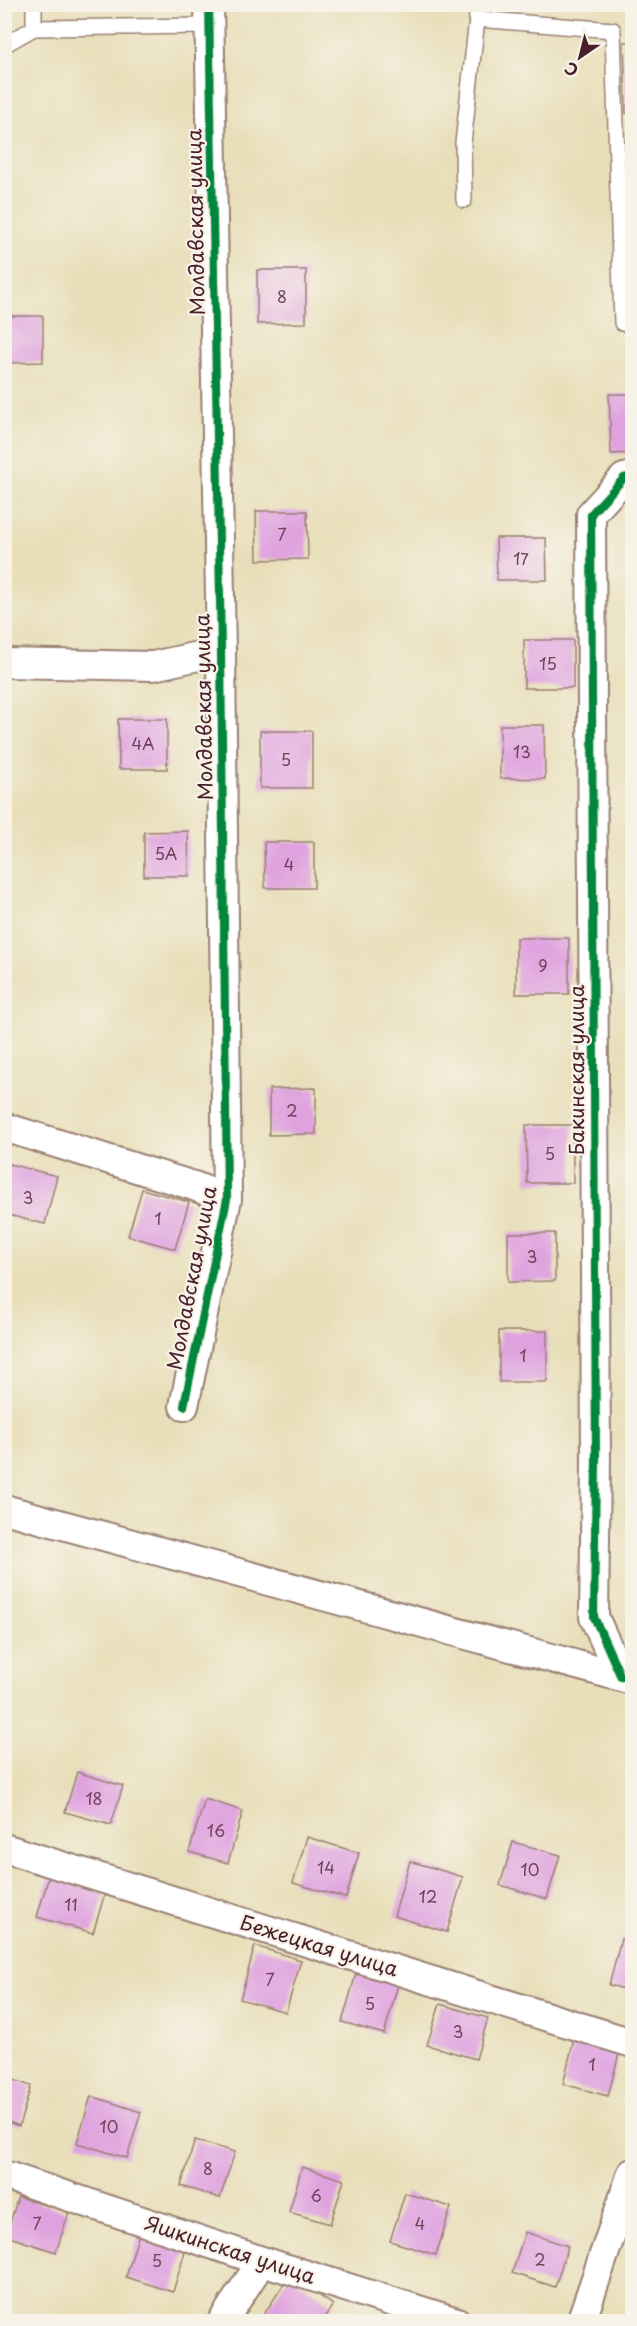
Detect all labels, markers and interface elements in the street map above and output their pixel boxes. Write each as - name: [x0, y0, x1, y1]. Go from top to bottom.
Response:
- north arrow: [550, 27, 610, 87]
- text: С: [559, 57, 583, 83]
- street label: Молдавская улица: [178, 128, 212, 316]
- house number: 8: [277, 284, 287, 308]
- house number: 7: [277, 522, 287, 546]
- house number: 17: [513, 546, 529, 570]
- street label: Молдавская улица: [186, 613, 220, 801]
- house number: 15: [539, 651, 557, 675]
- house number: 4А: [132, 731, 154, 755]
- house number: 13: [513, 739, 531, 763]
- house number: 5: [281, 747, 291, 771]
- house number: 5А: [155, 841, 177, 865]
- house number: 4: [284, 852, 294, 876]
- house number: 9: [538, 953, 548, 977]
- street label: Бакинская улица: [561, 984, 591, 1155]
- house number: 2: [286, 1098, 298, 1122]
- house number: 5: [545, 1141, 555, 1165]
- street label: Молдавская улица: [158, 1183, 224, 1372]
- house number: 3: [23, 1185, 33, 1209]
- house number: 1: [154, 1206, 162, 1230]
- house number: 3: [527, 1244, 537, 1268]
- house number: 1: [519, 1343, 527, 1367]
- house number: 18: [85, 1786, 103, 1810]
- house number: 16: [207, 1818, 225, 1842]
- house number: 14: [317, 1855, 335, 1879]
- house number: 10: [521, 1857, 539, 1881]
- house number: 12: [419, 1884, 437, 1908]
- house number: 11: [64, 1892, 78, 1916]
- street label: Бежецкая улица: [237, 1907, 402, 1983]
- house number: 7: [265, 1967, 275, 1991]
- house number: 5: [365, 1991, 375, 2015]
- house number: 3: [453, 2019, 463, 2043]
- house number: 1: [588, 2052, 596, 2076]
- house number: 10: [100, 2114, 118, 2138]
- house number: 8: [203, 2156, 213, 2180]
- house number: 6: [310, 2183, 322, 2207]
- street label: Яшкинская улица: [141, 2207, 320, 2291]
- house number: 7: [32, 2211, 42, 2235]
- house number: 4: [415, 2211, 425, 2235]
- house number: 2: [534, 2247, 546, 2271]
- house number: 5: [152, 2248, 162, 2272]

